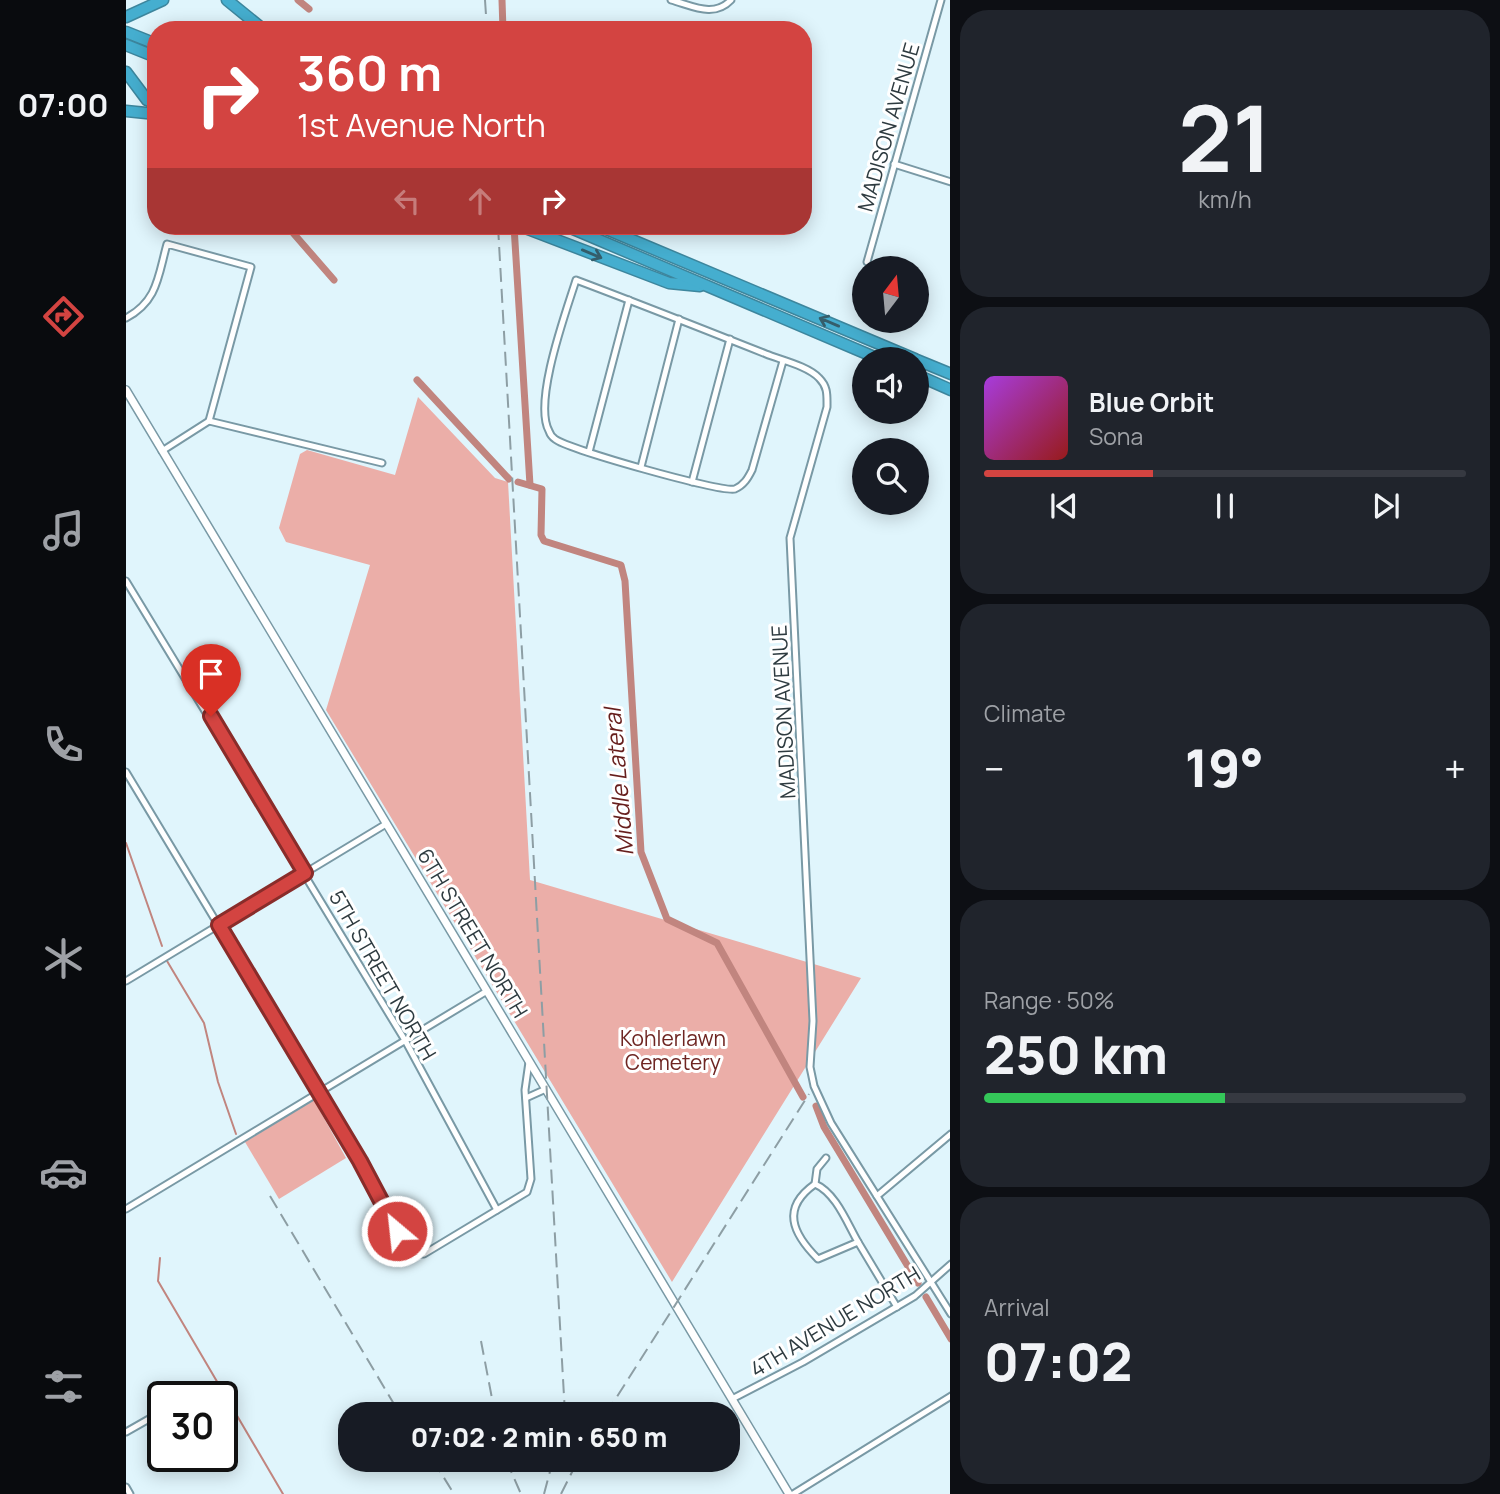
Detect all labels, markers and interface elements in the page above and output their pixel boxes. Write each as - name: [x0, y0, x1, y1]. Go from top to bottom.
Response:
- text: 360 m: [297, 39, 442, 106]
- street label: MADISON AVENUE: [851, 39, 925, 215]
- icon: right: [182, 49, 273, 140]
- text: 21: [1178, 75, 1272, 199]
- text: 07:00: [17, 83, 109, 127]
- text: 1st Avenue North: [297, 103, 546, 147]
- icon: left: [388, 182, 426, 220]
- icon: ahead: [461, 182, 499, 220]
- icon: right: [534, 182, 572, 220]
- text: km/h: [1198, 183, 1252, 215]
- one-way arrow: [581, 248, 603, 261]
- north arrow: [852, 256, 929, 332]
- map controls: [852, 256, 929, 515]
- icon: directions: [39, 292, 88, 341]
- one-way arrow: [819, 315, 841, 328]
- button: sound: [852, 347, 929, 424]
- text: Blue Orbit: [1089, 384, 1214, 420]
- text: Sona: [1089, 420, 1143, 452]
- button: search: [852, 438, 929, 515]
- icon: previous: [1045, 487, 1083, 525]
- icon: pause: [1206, 487, 1244, 525]
- icon: next: [1367, 487, 1405, 525]
- icon: music: [39, 506, 88, 555]
- street label: MADISON AVENUE: [764, 624, 802, 800]
- pin: [181, 644, 241, 716]
- icon: arrive: [192, 655, 230, 693]
- text: Climate: [984, 697, 1066, 729]
- water label: Middle Lateral: [595, 704, 640, 857]
- icon: phone: [39, 720, 88, 769]
- text: 19°: [1185, 732, 1264, 803]
- text: −: [984, 742, 1005, 794]
- text: +: [1444, 742, 1466, 794]
- street label: 6TH STREET NORTH: [411, 843, 535, 1023]
- street label: 5TH STREET NORTH: [323, 885, 443, 1065]
- icon: climate: [39, 934, 88, 983]
- text: Range · 50%: [984, 984, 1114, 1016]
- text: 250 km: [984, 1019, 1168, 1090]
- park label: Kohlerlawn Cemetery: [620, 1024, 726, 1076]
- icon: car: [39, 1148, 88, 1197]
- position arrow: [360, 1194, 434, 1268]
- street label: 4TH AVENUE NORTH: [745, 1259, 925, 1383]
- text: Arrival: [984, 1291, 1050, 1323]
- text: 07:02: [984, 1326, 1132, 1397]
- icon: filters: [39, 1362, 88, 1411]
- speed limit sign: 30: [147, 1381, 238, 1472]
- text: 07:02 · 2 min · 650 m: [411, 1419, 667, 1455]

